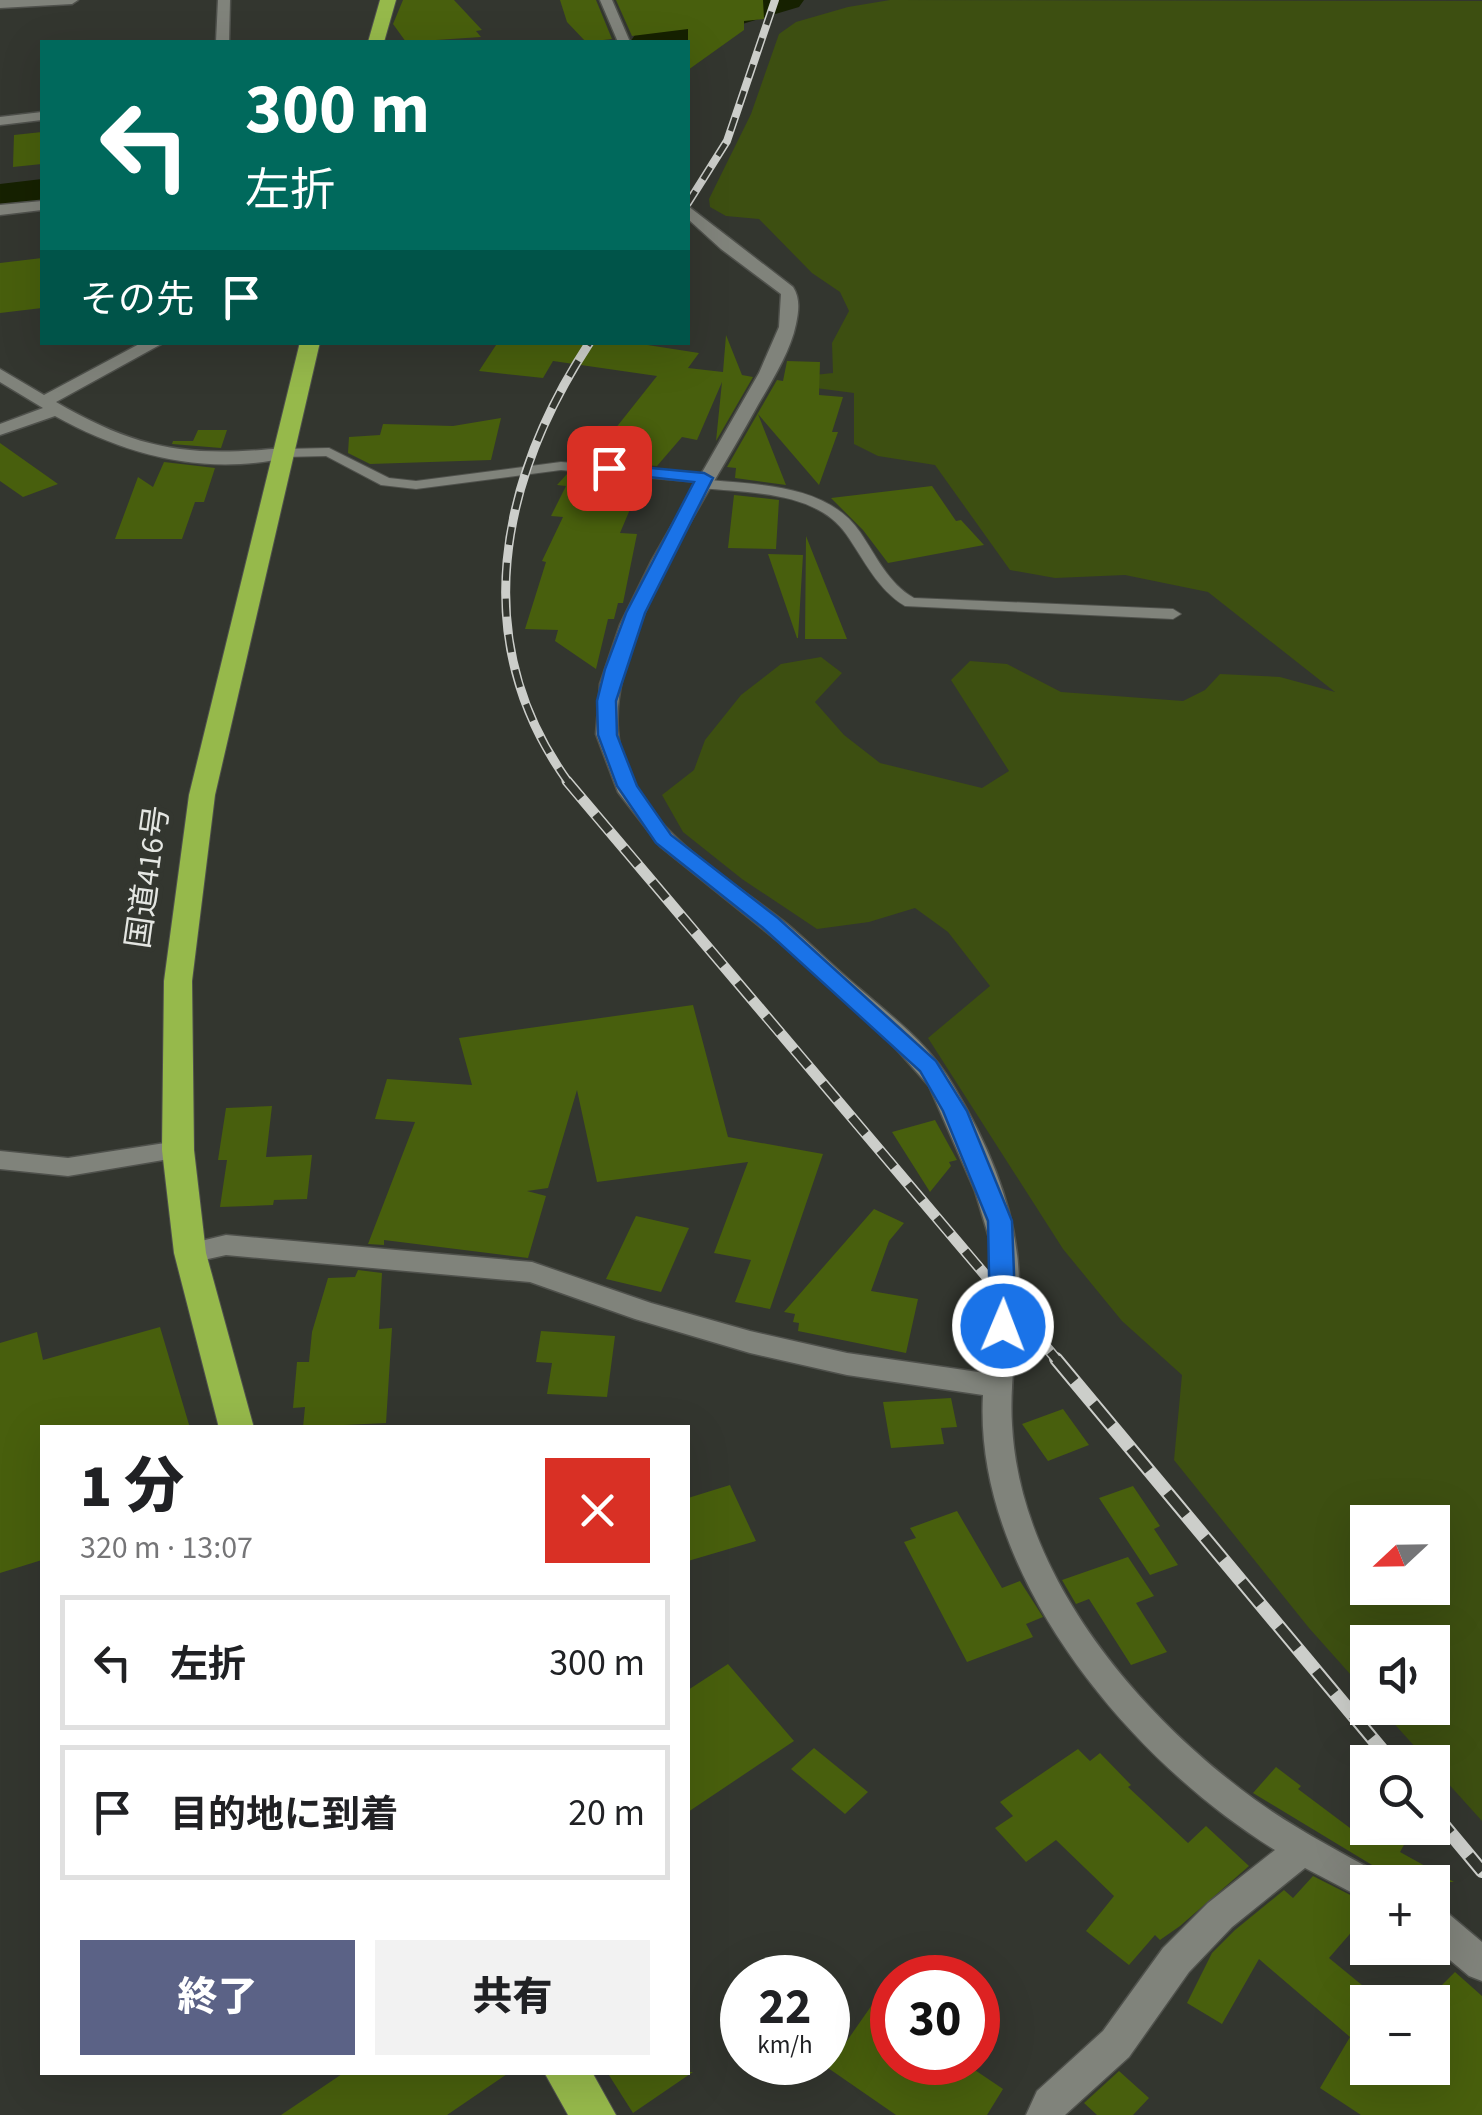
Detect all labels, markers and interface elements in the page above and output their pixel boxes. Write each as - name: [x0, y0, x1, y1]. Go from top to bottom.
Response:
- text: 300 m: [245, 60, 430, 160]
- icon: left: [80, 80, 210, 210]
- text: 左折: [245, 159, 335, 223]
- icon: arrive: [214, 270, 269, 325]
- text: その先: [80, 273, 194, 327]
- pin: [567, 426, 652, 511]
- icon: arrive: [582, 441, 637, 496]
- street label: 国道416号: [115, 803, 181, 951]
- position arrow: [951, 1274, 1055, 1378]
- text: 1 分: [80, 1445, 184, 1530]
- button: close: [545, 1458, 650, 1563]
- north arrow: [1350, 1505, 1450, 1605]
- map controls: [1350, 1505, 1450, 2085]
- text: 320 m · 13:07: [80, 1525, 253, 1571]
- button: sound: [1350, 1625, 1450, 1725]
- icon: left: [85, 1635, 140, 1690]
- text: 300 m: [549, 1636, 645, 1690]
- text: 左折: [170, 1638, 246, 1692]
- button: search: [1350, 1745, 1450, 1845]
- icon: arrive: [85, 1785, 140, 1840]
- text: 20 m: [568, 1786, 645, 1840]
- text: 目的地に到着: [170, 1788, 398, 1842]
- button: +: [1350, 1865, 1450, 1965]
- button: 終了: [80, 1940, 355, 2055]
- button: 共有: [375, 1940, 650, 2055]
- speed limit sign: 30: [870, 1955, 1000, 2085]
- text: 22: [759, 1972, 811, 2043]
- button: −: [1350, 1985, 1450, 2085]
- text: km/h: [757, 2027, 813, 2063]

